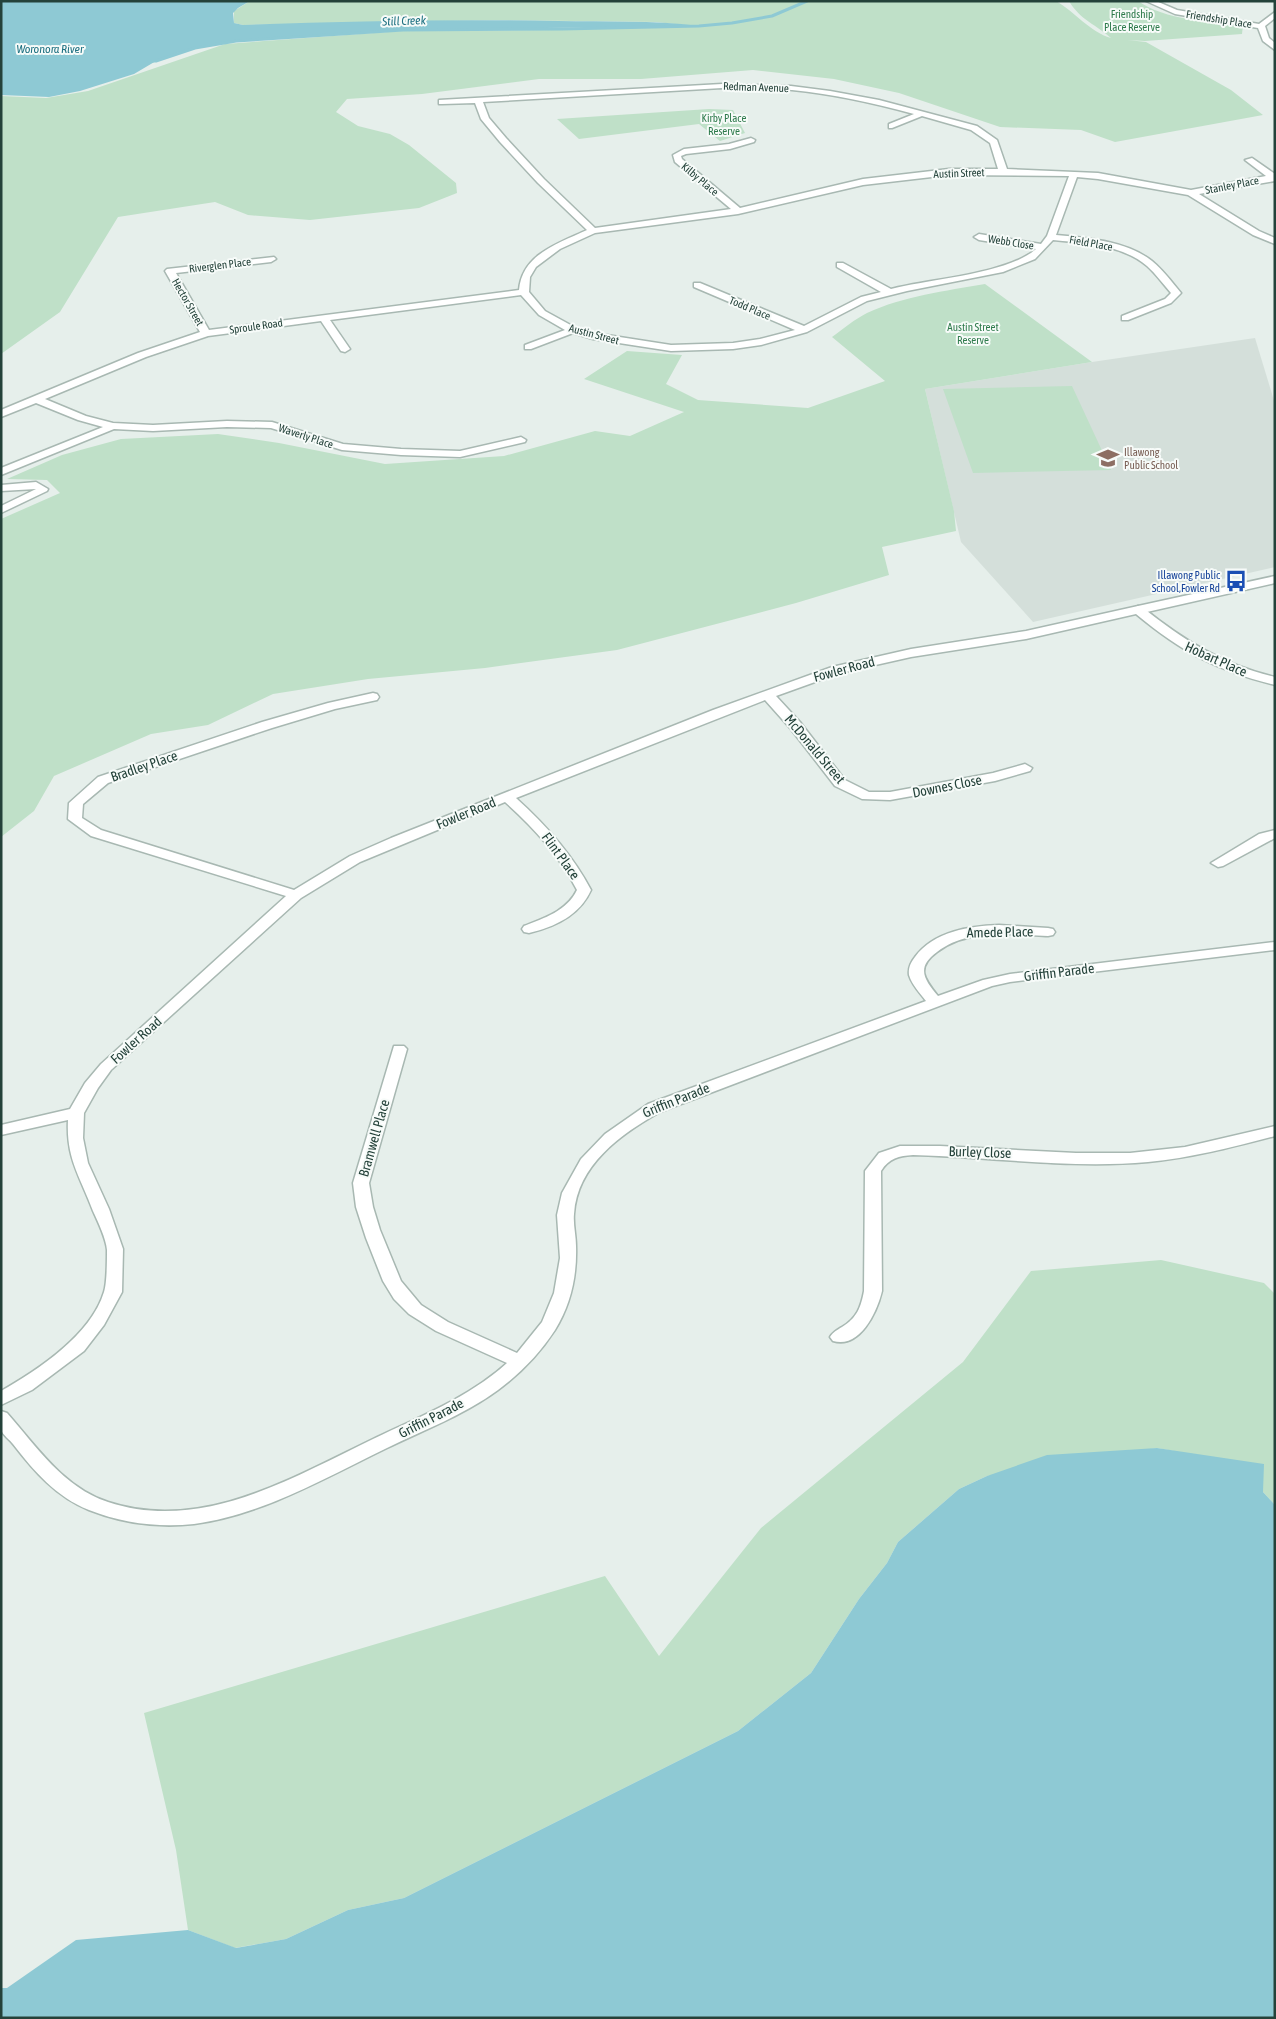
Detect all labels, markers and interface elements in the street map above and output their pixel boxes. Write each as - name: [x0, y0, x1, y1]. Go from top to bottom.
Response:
- park label: Friendship Place Reserve: [1104, 8, 1160, 33]
- street label: Friendship Place: [1185, 8, 1253, 30]
- water label: Still Creek: [381, 13, 427, 29]
- water label: Woronora River: [16, 42, 84, 56]
- street label: Redman Avenue: [723, 80, 789, 94]
- park label: Kirby Place Reserve: [702, 112, 746, 137]
- street label: Kilby Place: [679, 160, 721, 198]
- street label: Austin Street: [933, 166, 985, 180]
- street label: Stanley Place: [1204, 174, 1260, 196]
- street label: Webb Close: [987, 232, 1035, 252]
- street label: Field Place: [1068, 233, 1114, 253]
- street label: Riverglen Place: [188, 255, 252, 275]
- street label: Hector Street: [170, 276, 206, 328]
- street label: Todd Place: [728, 294, 772, 322]
- street label: Sproule Road: [228, 316, 284, 336]
- park label: Austin Street Reserve: [947, 321, 999, 346]
- street label: Austin Street: [568, 322, 620, 346]
- street label: Waverly Place: [277, 422, 335, 450]
- school or university icon: Illawong Public School: [1095, 445, 1121, 471]
- place label: Illawong Public School: [1124, 446, 1178, 471]
- bus stop icon: Illawong Public School,Fowler Rd: [1223, 568, 1249, 594]
- place label: Illawong Public School,Fowler Rd: [1152, 569, 1221, 594]
- street label: Hobart Place: [1182, 638, 1250, 680]
- street label: Fowler Road: [812, 653, 876, 685]
- street label: McDonald Street: [782, 711, 848, 787]
- street label: Bradley Place: [108, 747, 180, 785]
- street label: Downes Close: [911, 771, 983, 801]
- street label: Fowler Road: [434, 794, 498, 832]
- street label: Flint Place: [539, 829, 583, 883]
- street label: Amede Place: [966, 923, 1034, 941]
- street label: Griffin Parade: [1023, 960, 1095, 984]
- street label: Fowler Road: [107, 1013, 165, 1067]
- street label: Griffin Parade: [640, 1079, 712, 1121]
- street label: Bramwell Place: [355, 1098, 393, 1178]
- street label: Burley Close: [948, 1143, 1012, 1161]
- street label: Griffin Parade: [396, 1395, 466, 1441]

